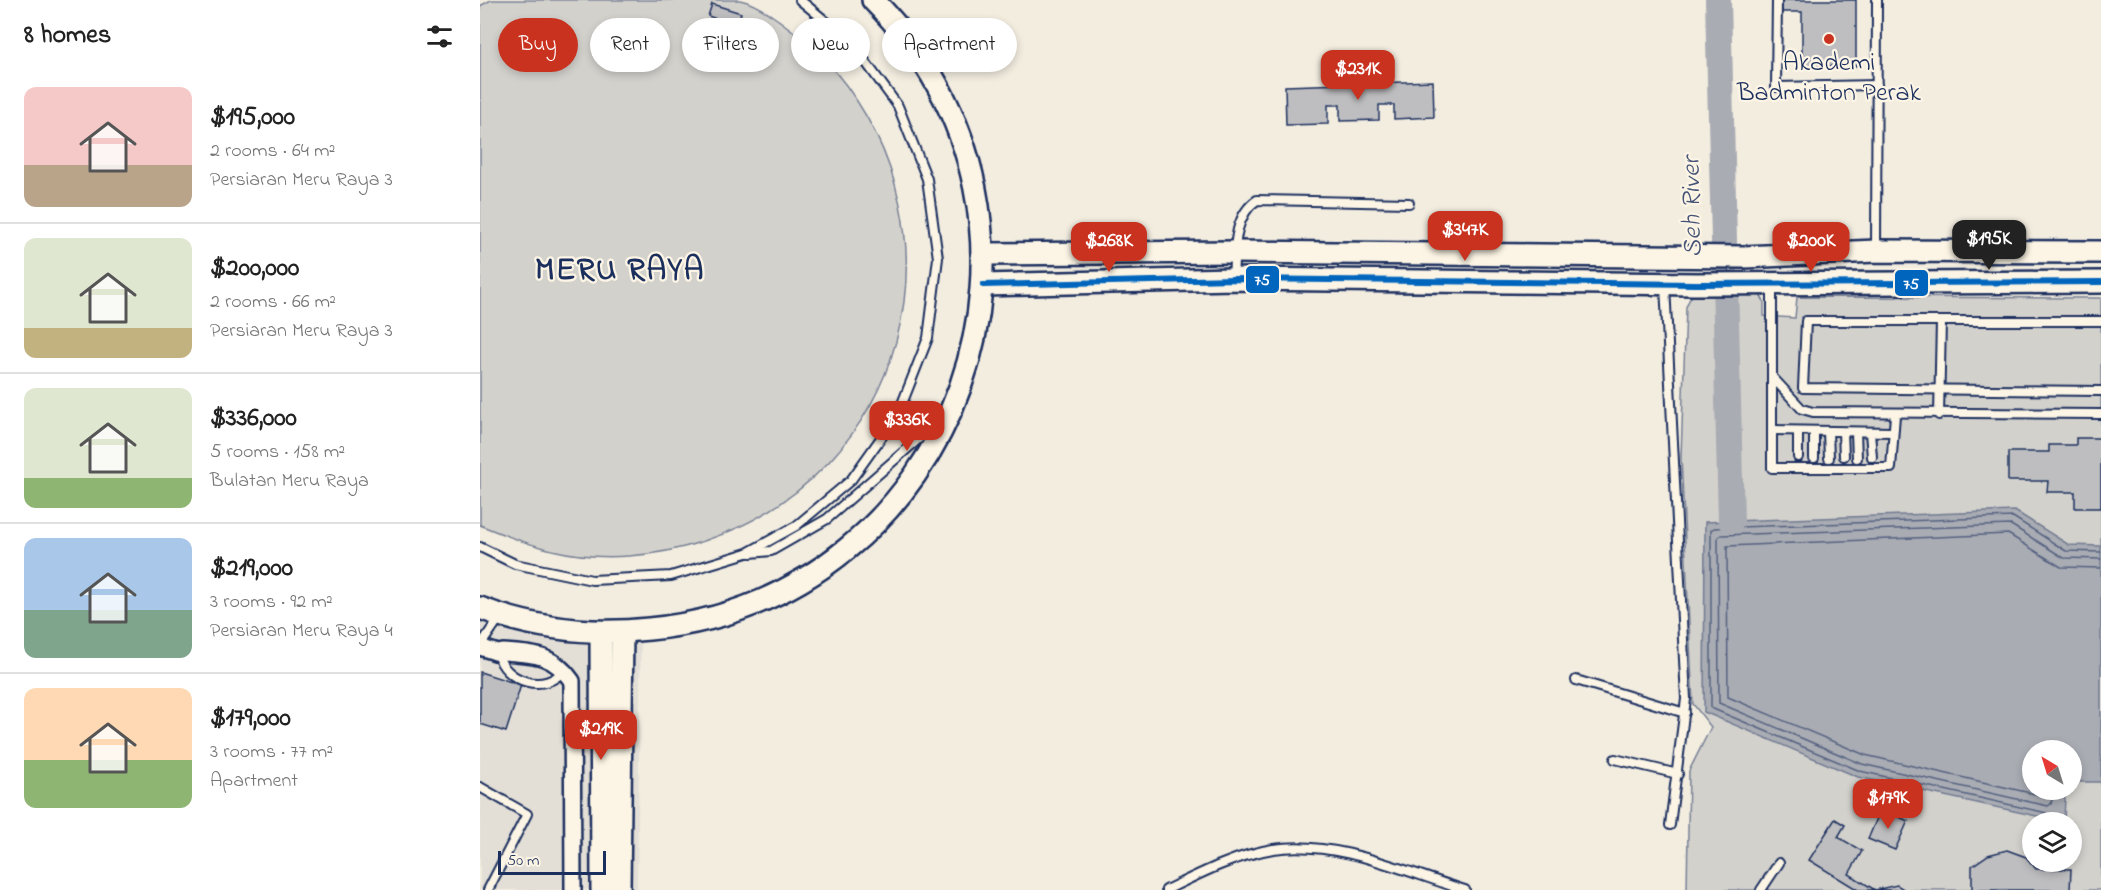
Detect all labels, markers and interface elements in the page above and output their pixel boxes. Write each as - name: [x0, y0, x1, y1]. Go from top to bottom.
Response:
- text: 8 homes: [24, 17, 111, 55]
- chip: Buy: [498, 18, 578, 72]
- chip: Rent: [590, 18, 670, 72]
- chip: Filters: [682, 18, 779, 72]
- chip: New: [791, 18, 870, 72]
- chip: Apartment: [882, 18, 1017, 72]
- icon: filters: [423, 20, 456, 53]
- marker: Akademi Badminton Perak: [1822, 32, 1836, 46]
- place label: Akademi Badminton Perak: [1736, 45, 1922, 113]
- pin: $231K: [1316, 50, 1400, 101]
- text: $231K: [1335, 55, 1381, 84]
- text: $195,000: [210, 99, 295, 137]
- icon: home: [72, 111, 144, 183]
- text: 2 rooms · 64 m²: [210, 137, 335, 166]
- water label: Seh River: [1673, 153, 1713, 258]
- text: Persiaran Meru Raya 3: [210, 166, 393, 195]
- pin: $347K: [1423, 211, 1507, 262]
- text: $347K: [1442, 216, 1488, 245]
- pin: $195K: [1947, 220, 2031, 271]
- pin: $268K: [1067, 222, 1151, 273]
- pin: $200K: [1769, 222, 1853, 273]
- text: $195K: [1966, 225, 2012, 254]
- text: $268K: [1085, 227, 1133, 256]
- text: $200K: [1786, 227, 1836, 256]
- district label: MERU RAYA: [535, 248, 705, 295]
- text: $200,000: [210, 250, 299, 288]
- icon: home: [72, 262, 144, 334]
- line badge: 75: [1245, 265, 1280, 294]
- text: 75: [1254, 269, 1271, 293]
- line badge: 75: [1894, 269, 1929, 297]
- text: 75: [1903, 273, 1920, 297]
- text: 2 rooms · 66 m²: [210, 288, 336, 317]
- text: Persiaran Meru Raya 3: [210, 317, 393, 346]
- text: $336,000: [210, 400, 297, 438]
- pin: $336K: [865, 401, 949, 452]
- text: $336K: [883, 406, 931, 435]
- icon: home: [72, 412, 144, 484]
- text: 5 rooms · 158 m²: [210, 438, 345, 467]
- text: Bulatan Meru Raya: [210, 467, 369, 496]
- text: $219,000: [210, 550, 293, 588]
- icon: home: [72, 562, 144, 634]
- text: 3 rooms · 92 m²: [210, 588, 333, 617]
- text: Persiaran Meru Raya 4: [210, 617, 393, 646]
- text: $179,000: [210, 700, 291, 738]
- pin: $219K: [559, 710, 643, 761]
- icon: home: [72, 712, 144, 784]
- text: $219K: [579, 715, 623, 744]
- text: 3 rooms · 77 m²: [210, 738, 333, 767]
- north arrow: [2022, 740, 2082, 800]
- map controls: [2022, 740, 2082, 872]
- text: Apartment: [210, 767, 298, 796]
- pin: $179K: [1846, 779, 1930, 830]
- text: $179K: [1867, 784, 1909, 813]
- button: layers: [2022, 812, 2082, 872]
- scale bar: [498, 848, 606, 876]
- text: 50 m: [507, 849, 539, 873]

